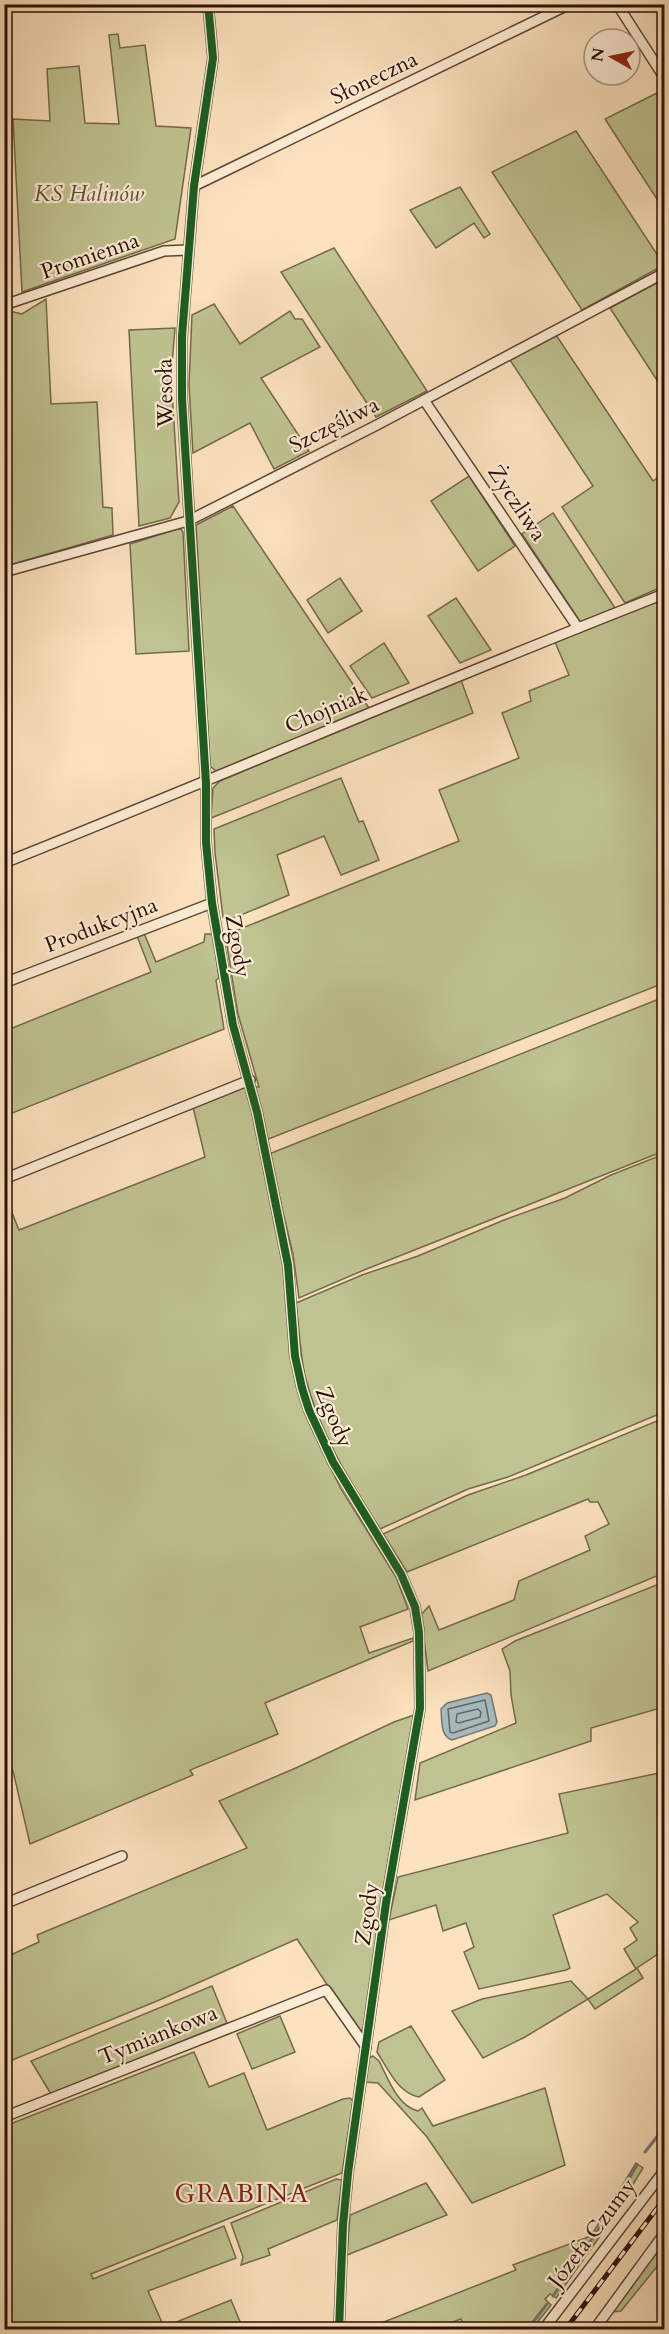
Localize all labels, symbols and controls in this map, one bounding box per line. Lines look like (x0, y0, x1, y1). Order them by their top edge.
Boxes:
north arrow (582, 27, 642, 87)
street label: Słoneczna (325, 44, 423, 112)
text: N (586, 46, 610, 63)
park label: KS Halinów (34, 179, 145, 209)
street label: Promienna (37, 225, 144, 287)
street label: Wesoła (149, 358, 181, 429)
street label: Szczęśliwa (284, 389, 384, 460)
street label: Życzliwa (480, 459, 554, 547)
street label: Chojniak (280, 679, 372, 741)
street label: Produkcyjna (40, 890, 162, 960)
street label: Zgody (218, 912, 258, 980)
street label: Zgody (308, 1382, 360, 1452)
street label: Zgody (348, 1880, 386, 1947)
street label: Tymiankowa (94, 1997, 222, 2072)
street label: Józefa Czumy (539, 2172, 643, 2296)
district label: GRABINA (175, 2176, 309, 2211)

